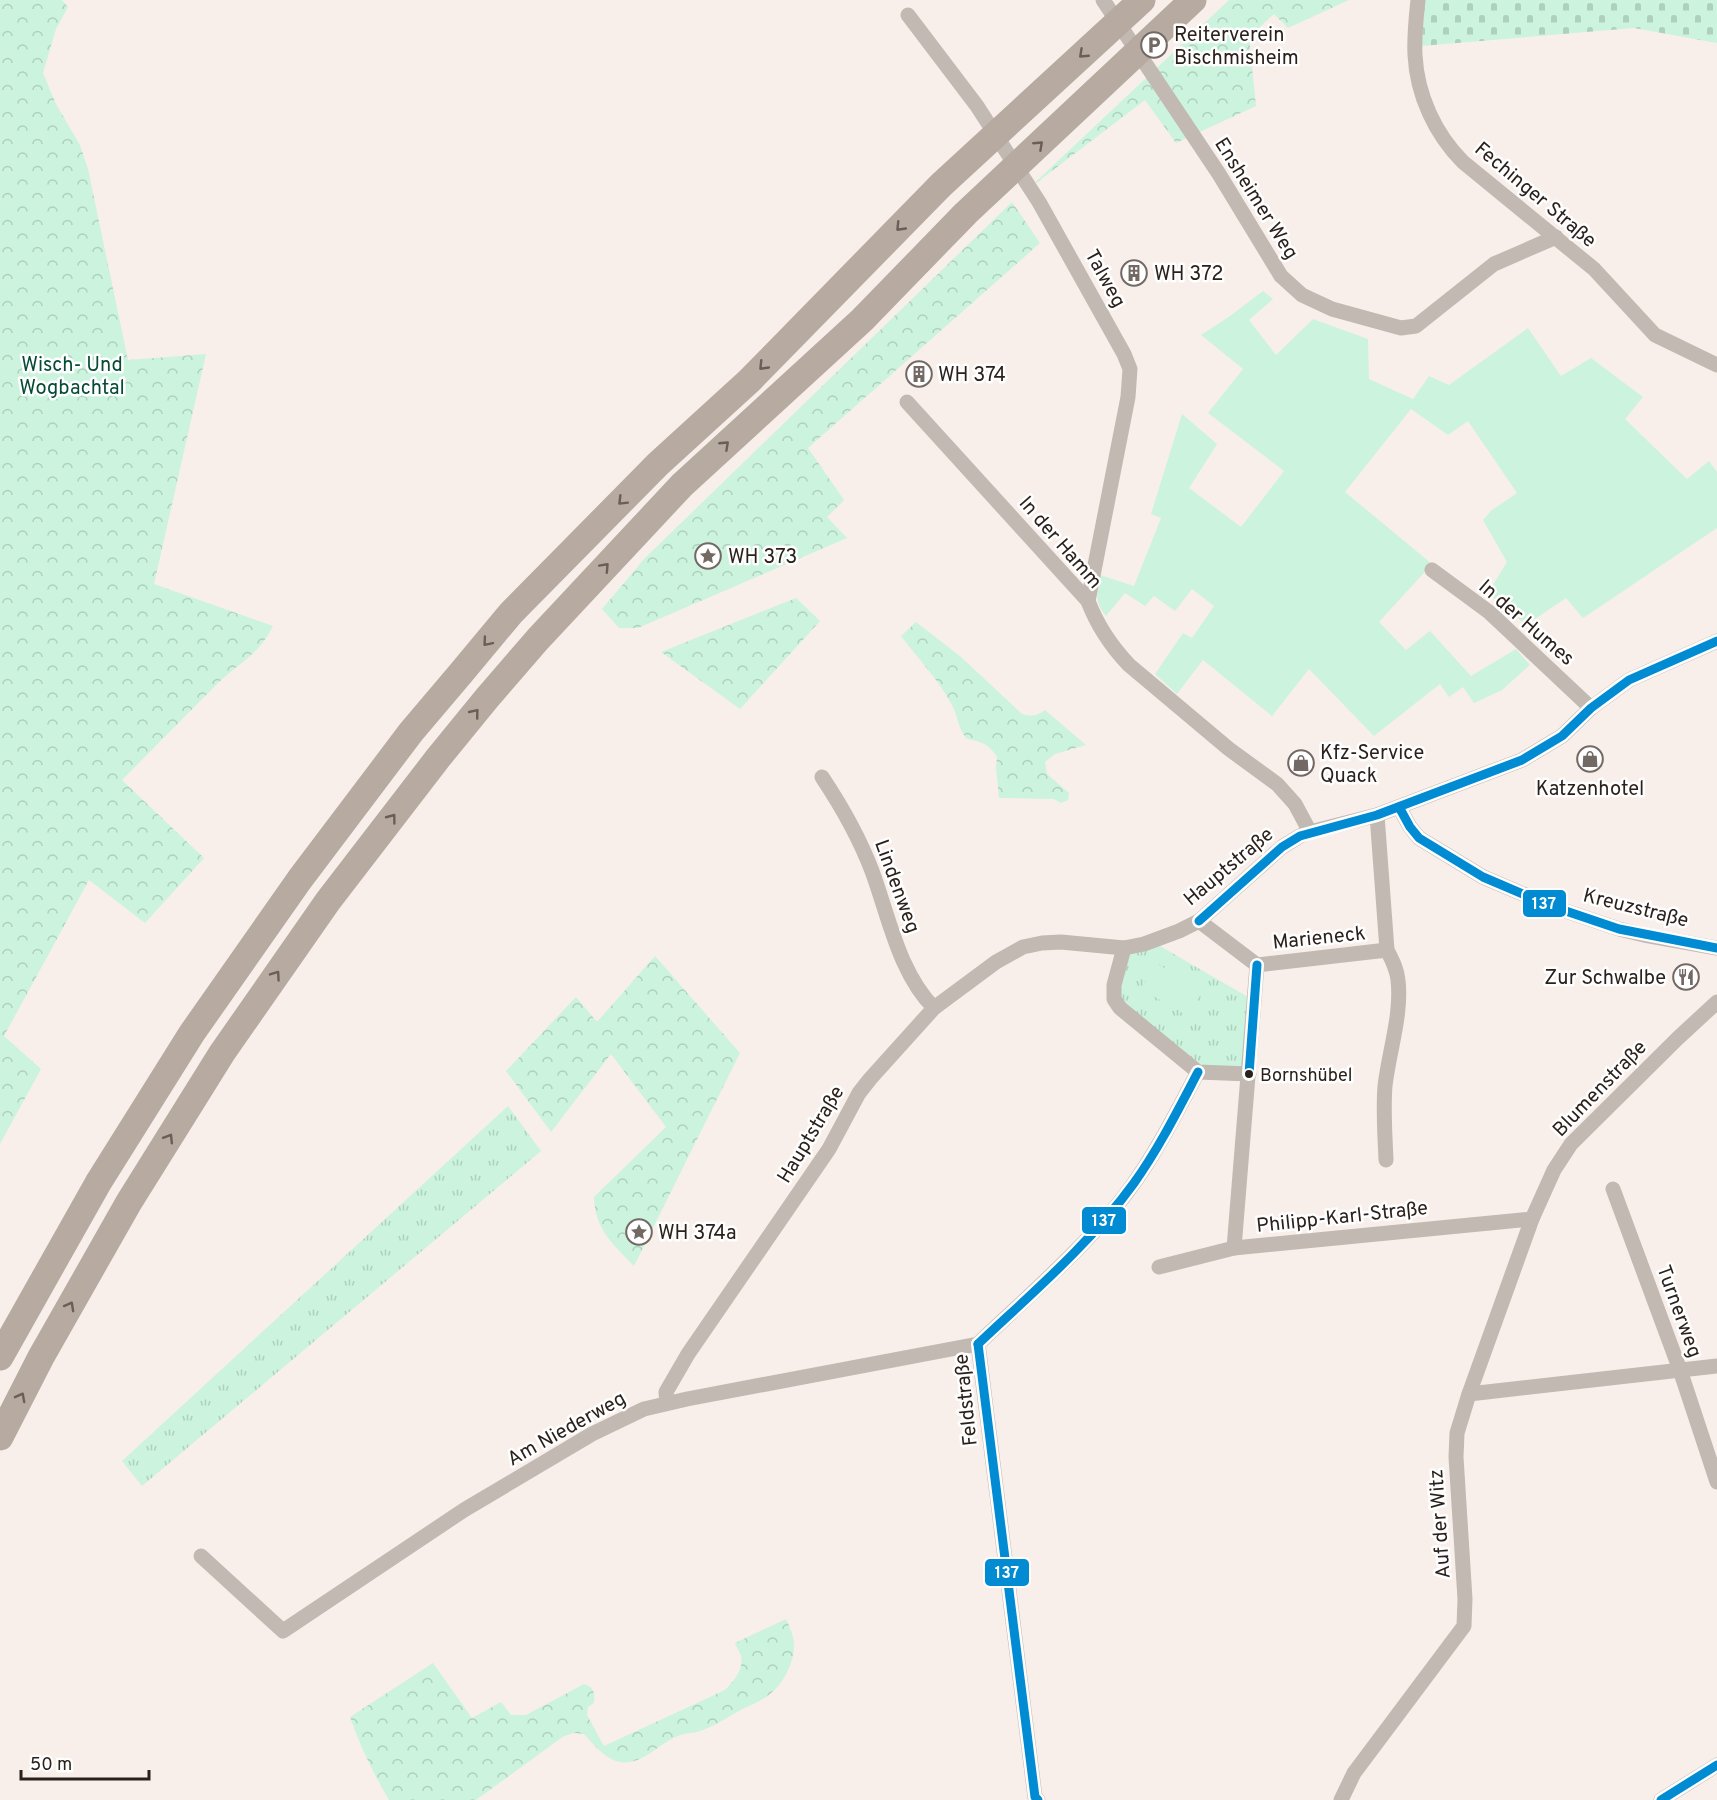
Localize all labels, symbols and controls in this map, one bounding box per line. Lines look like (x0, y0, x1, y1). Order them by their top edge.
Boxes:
place label: Reiterverein Bischmisheim (1174, 23, 1299, 72)
parking icon: Reiterverein Bischmisheim (1139, 30, 1169, 60)
one-way arrow (1080, 47, 1090, 58)
street label: Ensheimer Weg (1207, 133, 1303, 265)
street label: Fechinger Straße (1468, 137, 1601, 254)
one-way arrow (1032, 141, 1043, 152)
one-way arrow (896, 219, 907, 230)
street label: Talweg (1078, 245, 1131, 313)
building icon: WH 372 (1119, 258, 1149, 288)
place label: WH 372 (1154, 262, 1224, 288)
park label: Wisch- Und Wogbachtal (19, 353, 125, 402)
one-way arrow (759, 359, 770, 369)
building icon: WH 374 (904, 359, 934, 389)
place label: WH 374 (938, 363, 1006, 389)
one-way arrow (718, 441, 728, 452)
street label: In der Hamm (1012, 492, 1107, 595)
one-way arrow (619, 493, 630, 504)
place icon: WH 373 (693, 541, 723, 571)
place label: WH 373 (728, 545, 797, 571)
one-way arrow (597, 564, 608, 575)
street label: In der Humes (1472, 575, 1579, 672)
one-way arrow (484, 635, 495, 646)
one-way arrow (467, 709, 478, 720)
place label: Kfz-Service Quack (1320, 741, 1424, 790)
shop icon: Katzenhotel (1575, 744, 1605, 774)
shop icon: Kfz-Service Quack (1286, 748, 1316, 778)
place label: Katzenhotel (1536, 777, 1644, 803)
one-way arrow (384, 814, 395, 825)
street label: Hauptstraße (1179, 822, 1280, 913)
street label: Lindenweg (867, 836, 925, 937)
street label: Kreuzstraße (1580, 883, 1691, 935)
line badge: 137 (1522, 889, 1567, 918)
text: 137 (1532, 895, 1556, 915)
street label: Marieneck (1271, 921, 1367, 957)
restaurant icon: Zur Schwalbe (1671, 962, 1701, 992)
place label: Zur Schwalbe (1544, 966, 1666, 992)
one-way arrow (269, 971, 280, 982)
street label: Blumenstraße (1548, 1035, 1653, 1143)
place label: Bornshübel (1260, 1065, 1353, 1088)
marker: Bornshübel (1243, 1068, 1255, 1080)
street label: Hauptstraße (772, 1081, 851, 1189)
one-way arrow (161, 1134, 173, 1144)
street label: Philipp-Karl-Straße (1255, 1196, 1429, 1240)
line badge: 137 (1081, 1206, 1127, 1235)
text: 137 (1092, 1212, 1116, 1232)
place icon: WH 374a (624, 1217, 654, 1247)
place label: WH 374a (658, 1221, 737, 1247)
street label: Turnerweg (1649, 1262, 1707, 1362)
one-way arrow (63, 1302, 74, 1312)
street label: Feldstraße (949, 1352, 985, 1447)
street label: Am Niederweg (503, 1386, 631, 1473)
one-way arrow (14, 1393, 25, 1403)
street label: Auf der Witz (1424, 1468, 1458, 1580)
line badge: 137 (984, 1558, 1030, 1587)
text: 137 (995, 1564, 1019, 1584)
scale bar (21, 1743, 148, 1781)
text: 50 m (30, 1754, 72, 1777)

